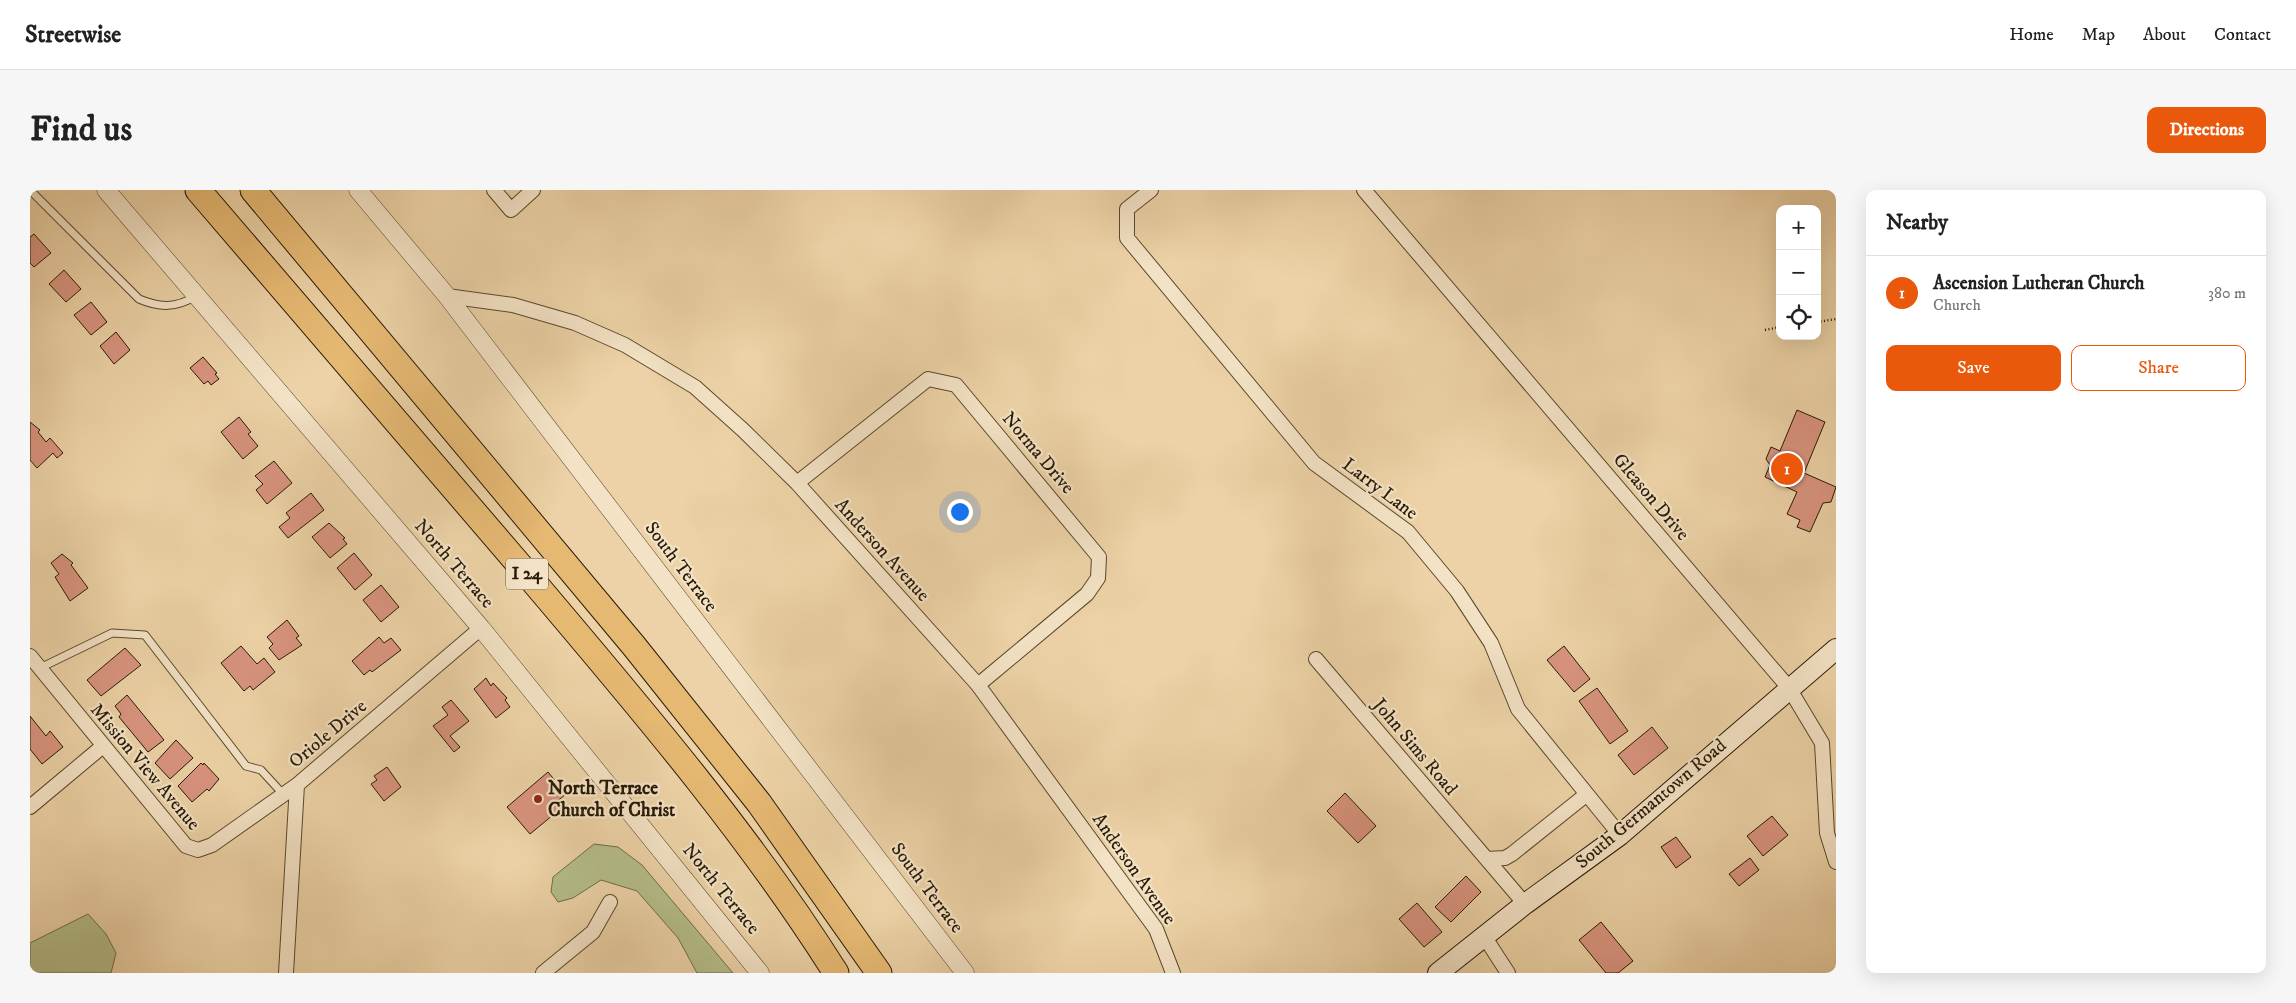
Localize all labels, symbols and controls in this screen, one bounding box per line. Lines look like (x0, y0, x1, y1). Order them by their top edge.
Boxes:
text: Streetwise (25, 20, 121, 50)
text: Home (2009, 24, 2054, 46)
text: Map (2082, 24, 2115, 46)
text: About (2143, 24, 2186, 46)
text: Contact (2214, 24, 2271, 46)
button: Directions (2147, 107, 2266, 153)
text: Find us (30, 108, 132, 152)
map controls (1776, 205, 1821, 340)
button: + (1776, 205, 1821, 250)
text: Nearby (1886, 210, 1948, 236)
button: − (1776, 250, 1821, 295)
text: Ascension Lutheran Church (1933, 272, 2145, 295)
text: 1 (1899, 283, 1905, 303)
text: 380 m (2208, 283, 2246, 303)
button: locate (1776, 295, 1821, 340)
text: Church (1933, 295, 1981, 315)
button: Save (1886, 345, 2061, 391)
button: Share (2071, 345, 2246, 391)
street label: Norma Drive (997, 407, 1079, 499)
street label: Gleason Drive (1608, 449, 1694, 545)
pin: 1 (1771, 450, 1803, 488)
street label: Larry Lane (1338, 453, 1422, 525)
street label: Anderson Avenue (830, 494, 934, 606)
your location (947, 499, 973, 525)
street label: North Terrace (409, 515, 499, 613)
street label: South Terrace (640, 517, 722, 617)
road number: I 24 (506, 558, 548, 589)
street label: John Sims Road (1367, 692, 1462, 800)
street label: Oriole Drive (284, 695, 372, 773)
street label: Mission View Avenue (85, 699, 205, 835)
street label: South Germantown Road (1571, 734, 1731, 874)
place label: North Terrace Church of Christ (548, 777, 676, 822)
marker: North Terrace Church of Christ (532, 793, 544, 805)
street label: Anderson Avenue (1087, 809, 1181, 929)
street label: South Terrace (886, 838, 968, 938)
street label: North Terrace (677, 839, 765, 939)

